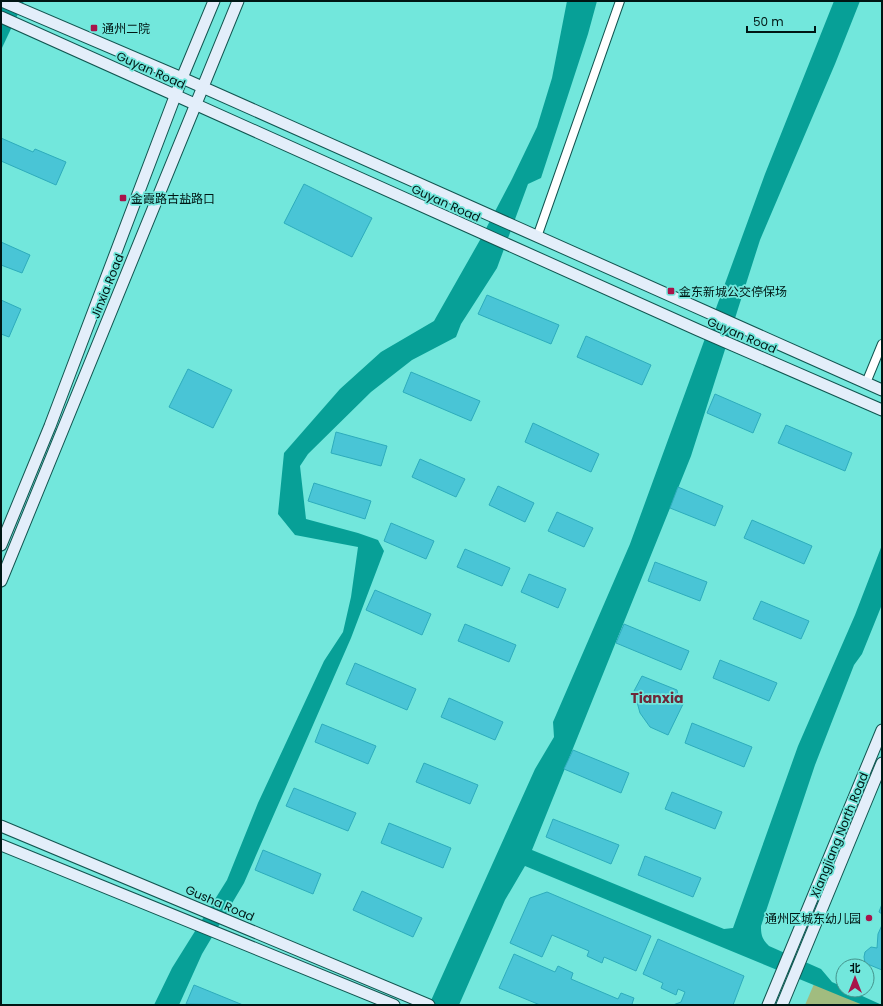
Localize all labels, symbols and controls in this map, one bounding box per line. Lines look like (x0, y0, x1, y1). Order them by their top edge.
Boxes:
scale bar (747, 8, 815, 34)
text: 50 m (753, 13, 784, 30)
place label: 通州二院 (102, 20, 150, 37)
marker: 通州二院 (89, 23, 99, 33)
street label: Guyan Road (114, 47, 188, 93)
street label: Guyan Road (409, 180, 483, 226)
place label: 金霞路古盐路口 (131, 190, 215, 207)
marker: 金霞路古盐路口 (118, 193, 128, 203)
street label: Jinxia Road (86, 251, 128, 321)
place label: 金东新城公交停保场 (679, 283, 787, 300)
marker: 金东新城公交停保场 (666, 286, 676, 296)
street label: Guyan Road (705, 313, 779, 357)
district label: Tianxia (630, 688, 684, 708)
street label: Xiangjiang North Road (806, 770, 872, 900)
street label: Gusha Road (183, 881, 257, 925)
place label: 通州区城东幼儿园 (765, 910, 861, 927)
marker: 通州区城东幼儿园 (864, 913, 874, 923)
north arrow (835, 958, 875, 998)
text: 北 (850, 960, 861, 976)

